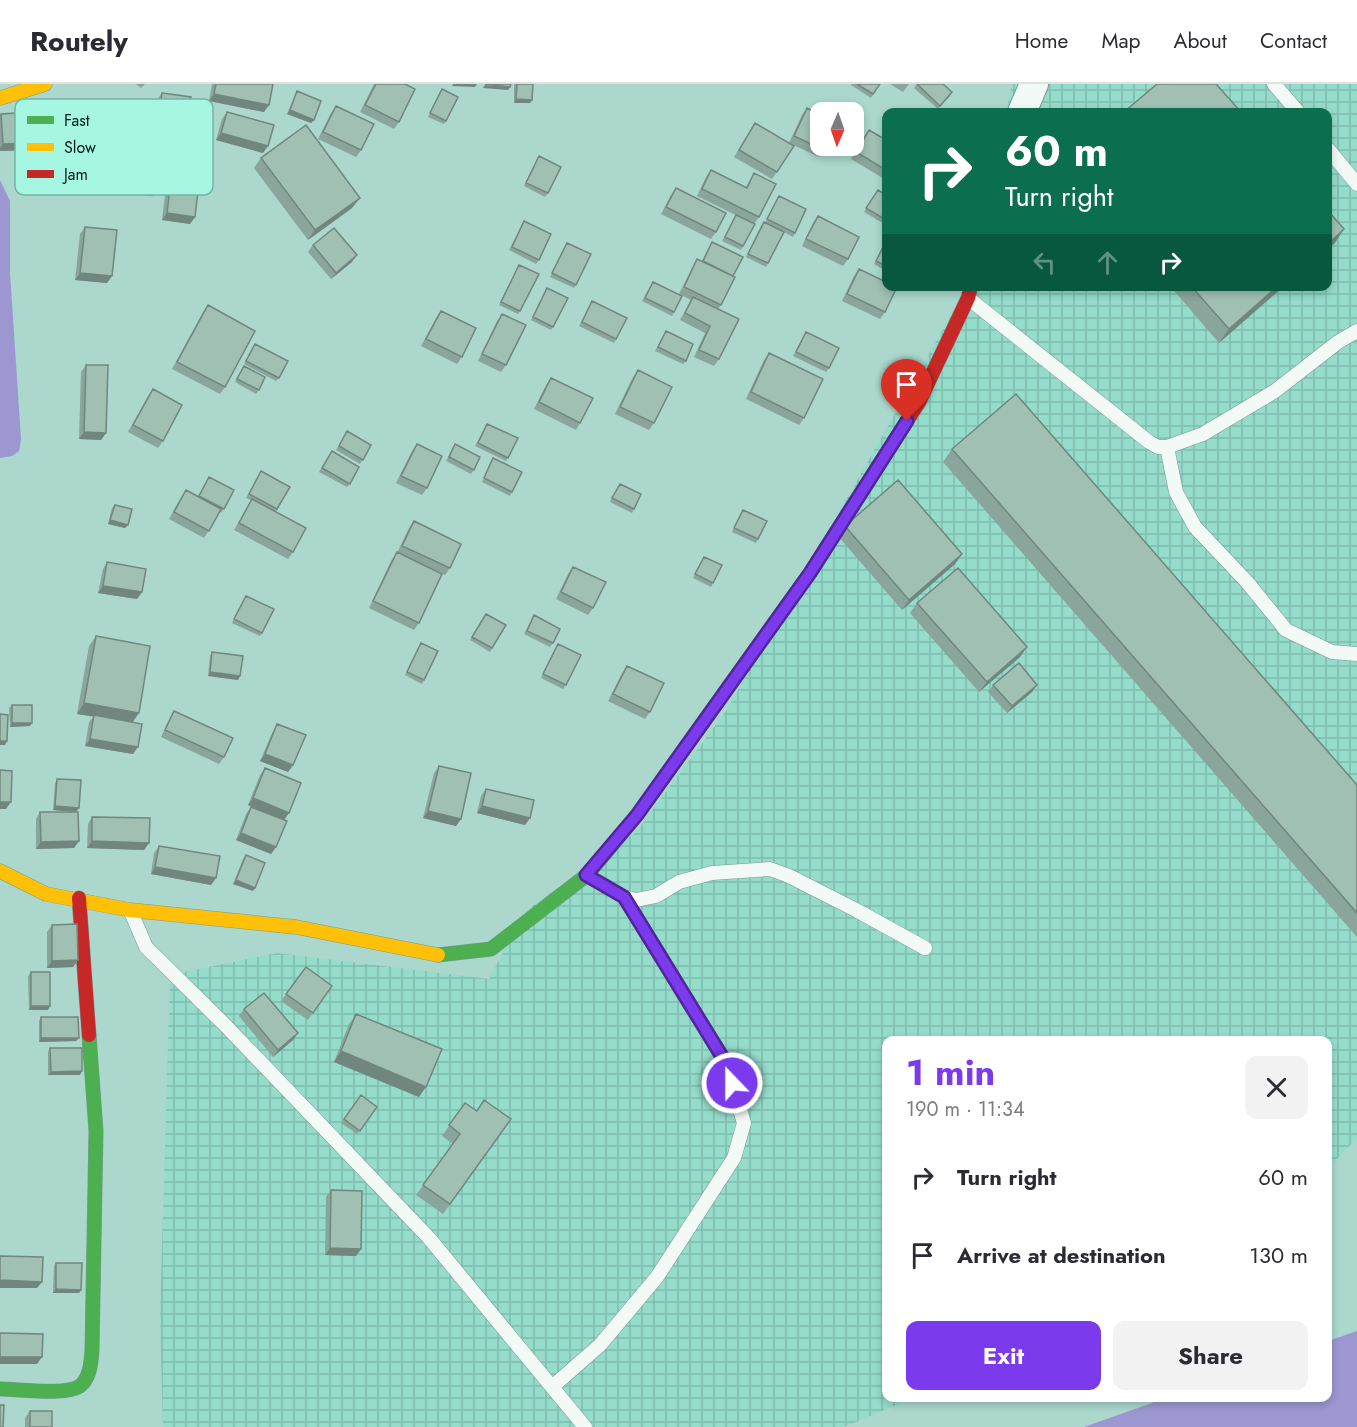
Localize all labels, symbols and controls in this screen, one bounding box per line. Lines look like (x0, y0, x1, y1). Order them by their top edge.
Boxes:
text: Routely (30, 21, 128, 62)
text: Home (1015, 26, 1068, 56)
text: Map (1101, 26, 1141, 56)
text: About (1174, 26, 1227, 56)
text: Contact (1260, 26, 1327, 56)
legend (15, 99, 213, 195)
north arrow (810, 102, 864, 156)
map controls (810, 102, 864, 156)
text: Fast (64, 109, 90, 132)
text: 60 m (1005, 121, 1108, 182)
icon: right (906, 132, 984, 210)
text: Slow (64, 136, 96, 159)
text: Jam (62, 163, 88, 186)
text: Turn right (1005, 177, 1113, 216)
icon: left (1028, 246, 1061, 279)
icon: ahead (1091, 246, 1124, 279)
icon: right (1154, 246, 1187, 279)
pin (881, 359, 932, 421)
icon: arrive (890, 368, 923, 401)
text: 1 min (906, 1046, 995, 1098)
position arrow (700, 1051, 764, 1115)
button: close (1245, 1056, 1308, 1119)
text: 190 m · 11:34 (906, 1095, 1025, 1124)
icon: right (906, 1161, 939, 1194)
text: Turn right (957, 1161, 1057, 1193)
text: 60 m (1258, 1161, 1308, 1193)
icon: arrive (906, 1239, 939, 1272)
text: Arrive at destination (957, 1239, 1166, 1271)
text: 130 m (1249, 1239, 1308, 1271)
button: Exit (906, 1321, 1101, 1390)
button: Share (1113, 1321, 1308, 1390)

